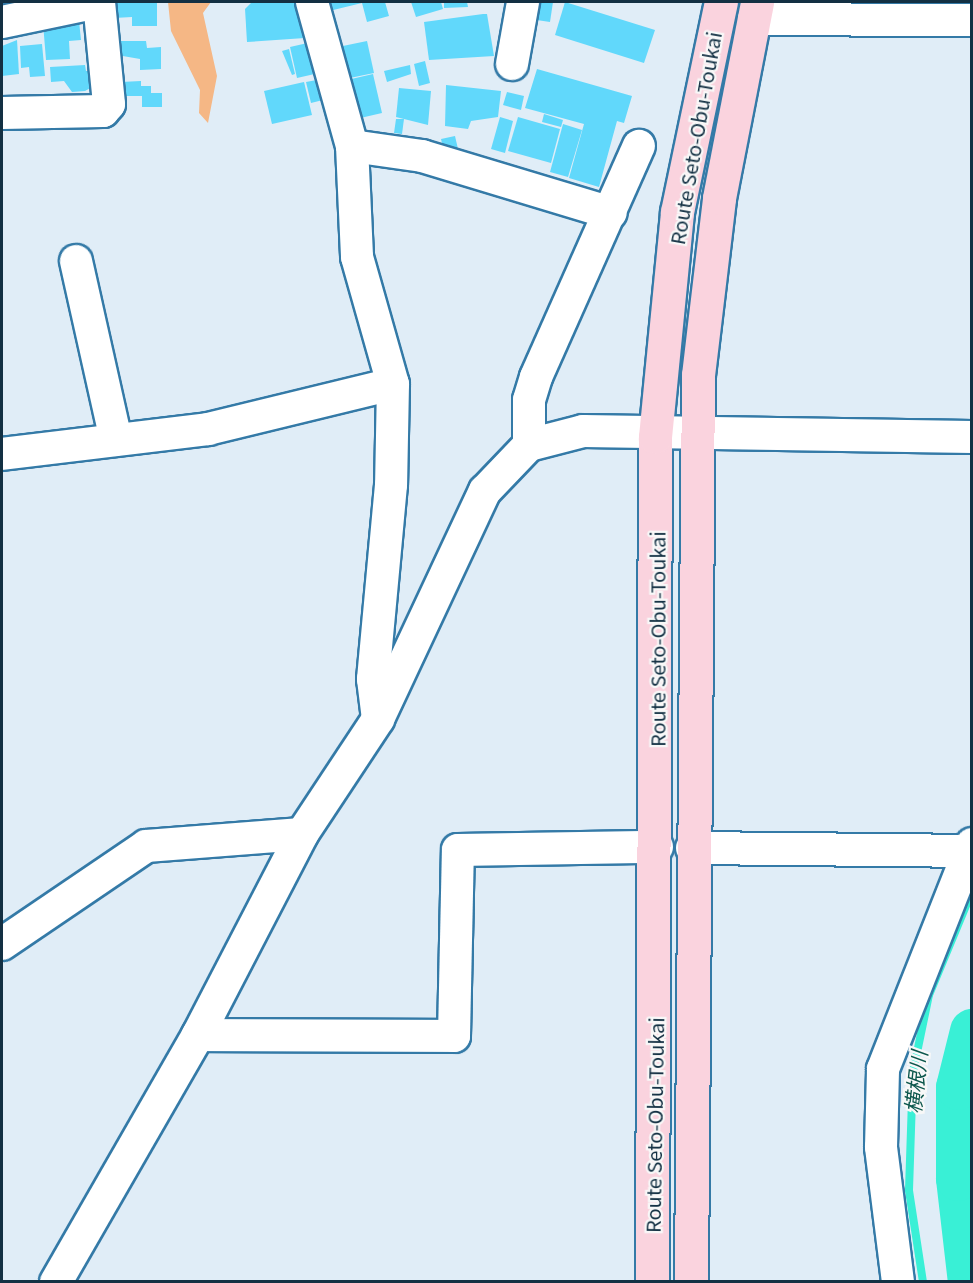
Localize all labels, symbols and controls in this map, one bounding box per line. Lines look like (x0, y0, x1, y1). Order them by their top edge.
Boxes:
street label: Route Seto-Obu-Toukai (664, 30, 726, 246)
street label: Route Seto-Obu-Toukai (645, 531, 669, 747)
street label: Route Seto-Obu-Toukai (640, 1017, 668, 1233)
water label: 横根川 (899, 1049, 931, 1115)

